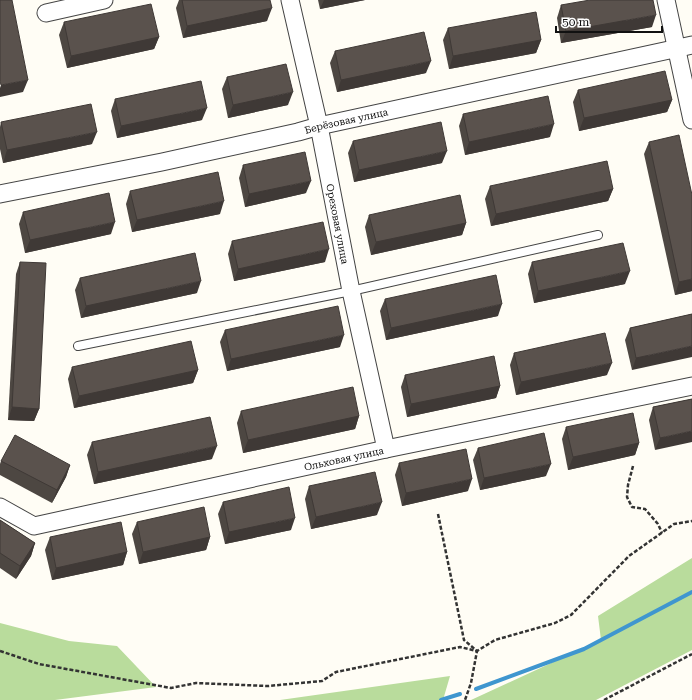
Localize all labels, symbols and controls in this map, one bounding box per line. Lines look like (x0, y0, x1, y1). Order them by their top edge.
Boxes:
scale bar (556, 8, 662, 34)
text: 50 m (562, 15, 589, 29)
street label: Берёзовая улица (303, 106, 390, 136)
street label: Ореховая улица (324, 183, 351, 266)
street label: Ольховая улица (303, 445, 385, 473)

